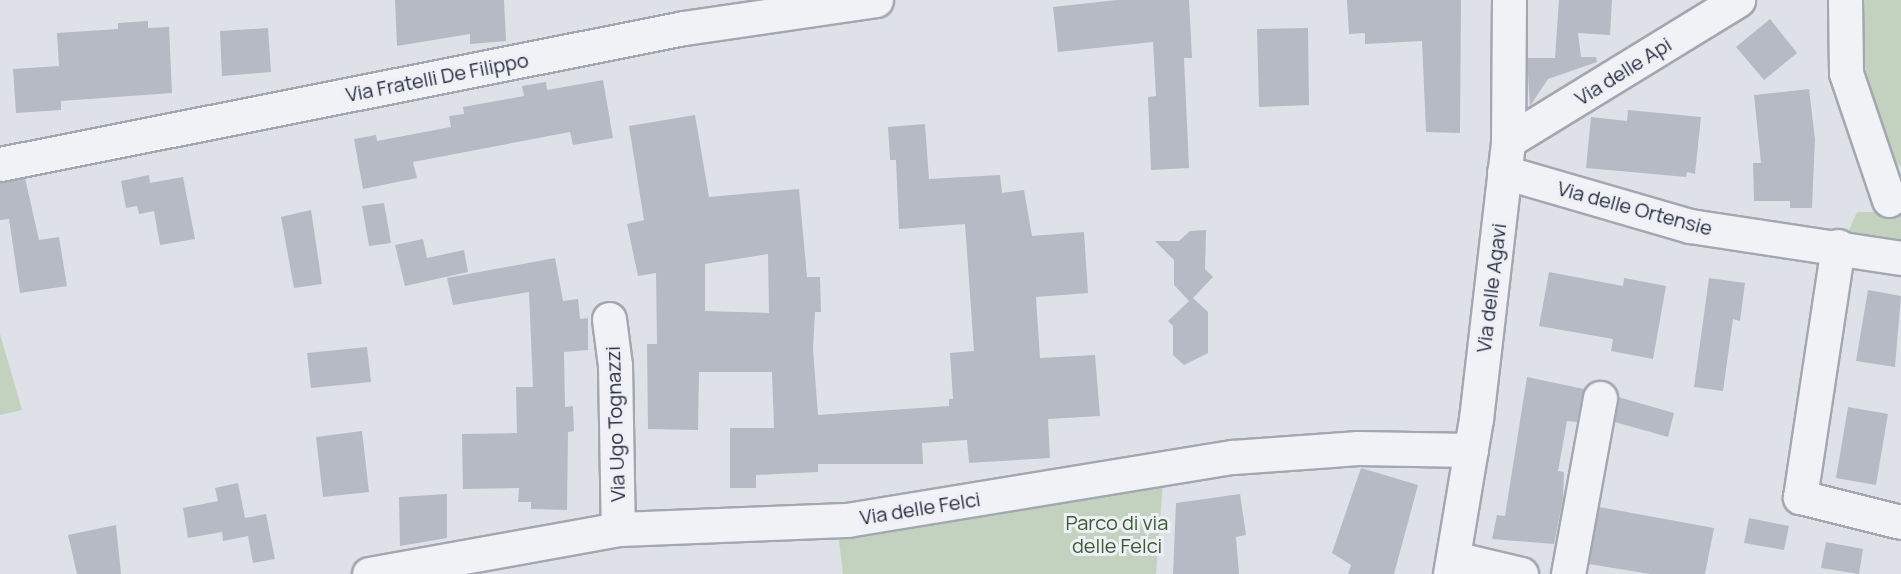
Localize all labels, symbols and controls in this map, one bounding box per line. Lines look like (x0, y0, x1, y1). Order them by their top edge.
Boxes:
street label: Via delle Api (1570, 32, 1676, 110)
street label: Via Fratelli De Filippo (344, 48, 530, 106)
street label: Via delle Ortensie (1555, 176, 1715, 240)
street label: Via delle Agavi (1471, 222, 1511, 354)
street label: Via Ugo Tognazzi (600, 346, 630, 502)
street label: Via delle Felci (858, 487, 982, 529)
park label: Parco di via delle Felci (1066, 510, 1168, 557)

